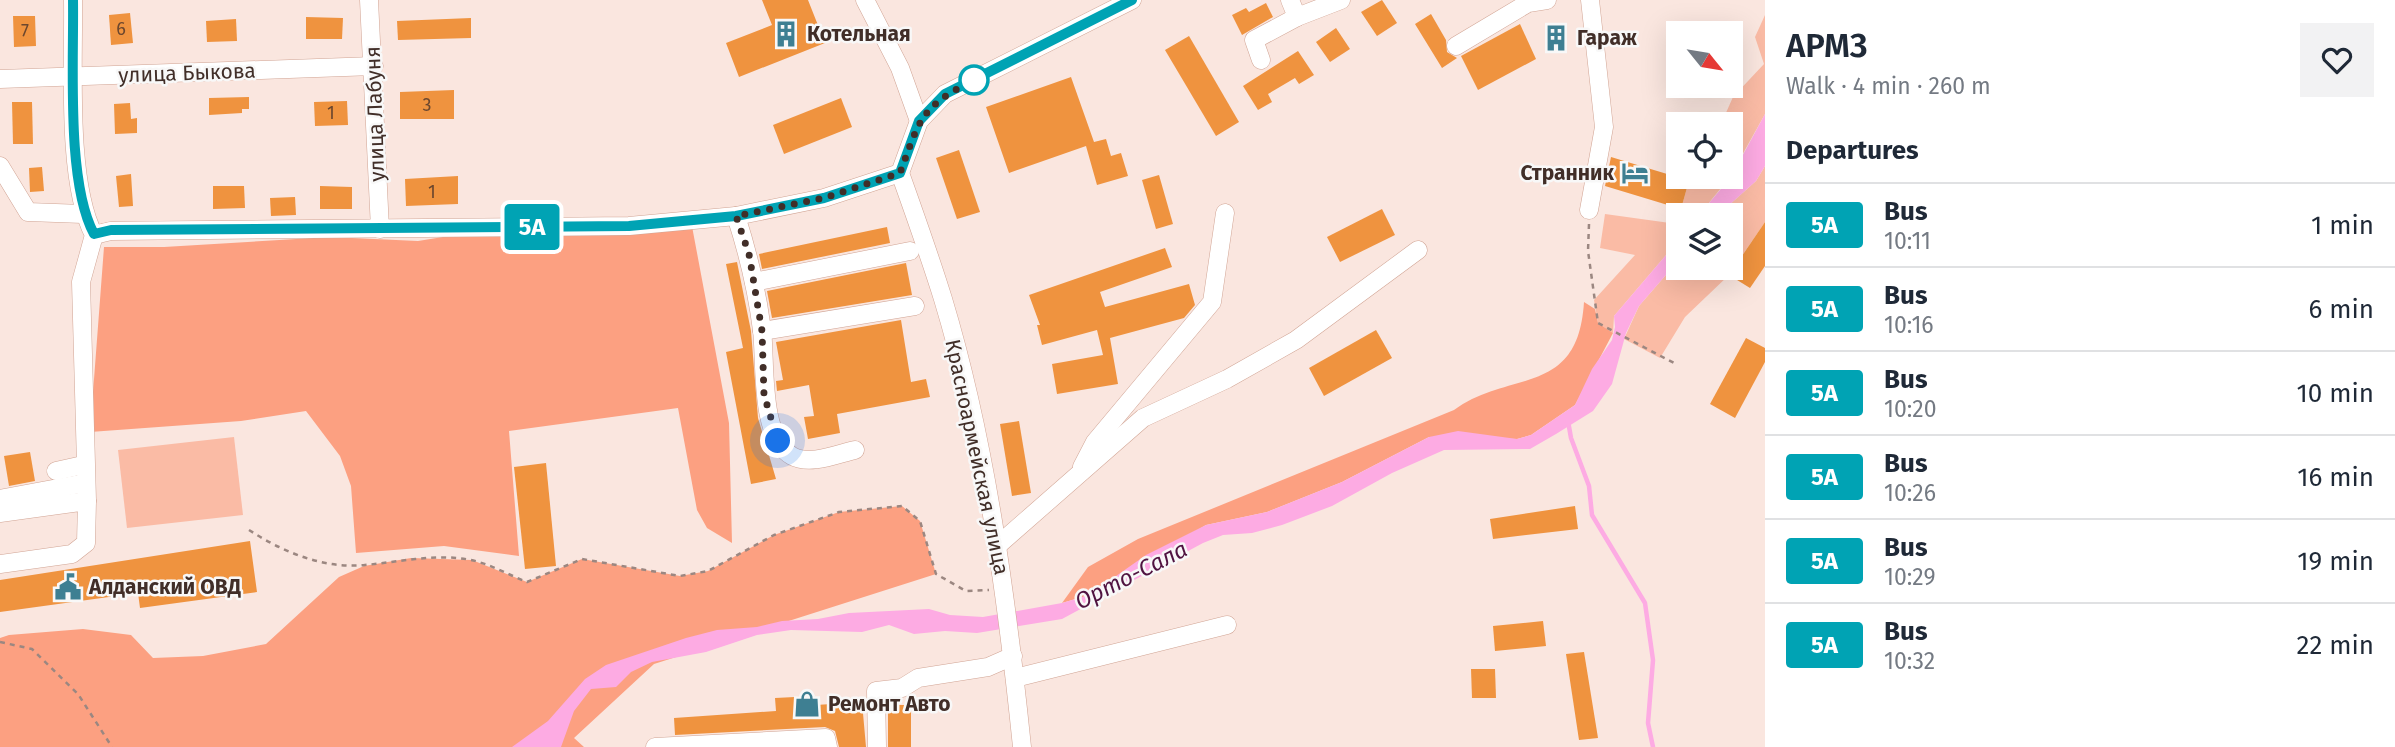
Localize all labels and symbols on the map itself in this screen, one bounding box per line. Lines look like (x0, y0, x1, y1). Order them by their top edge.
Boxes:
house number: 6 (116, 18, 126, 40)
building icon: Котельная (771, 19, 801, 49)
house number: 7 (21, 20, 29, 42)
place label: Котельная (807, 21, 911, 47)
north arrow (1666, 21, 1743, 98)
building icon: Гараж (1541, 23, 1571, 53)
place label: Гараж (1577, 25, 1637, 51)
street label: улица Лабуня (360, 46, 390, 182)
street label: улица Быкова (118, 58, 256, 88)
unlabelled marker (959, 65, 989, 95)
house number: 3 (423, 94, 431, 116)
house number: 1 (327, 102, 335, 124)
hotel icon: Странник (1620, 158, 1650, 188)
place label: Странник (1521, 160, 1614, 186)
house number: 1 (428, 181, 436, 203)
line badge: 5А (500, 204, 564, 250)
street label: Красноармейская улица (939, 337, 1015, 577)
your location (760, 423, 795, 458)
water label: Орто-Сала (1070, 535, 1192, 615)
public building icon: Алданский ОВД (53, 572, 83, 602)
place label: Алданский ОВД (88, 574, 241, 600)
shop icon: Ремонт Авто (792, 689, 822, 719)
place label: Ремонт Авто (828, 691, 950, 717)

